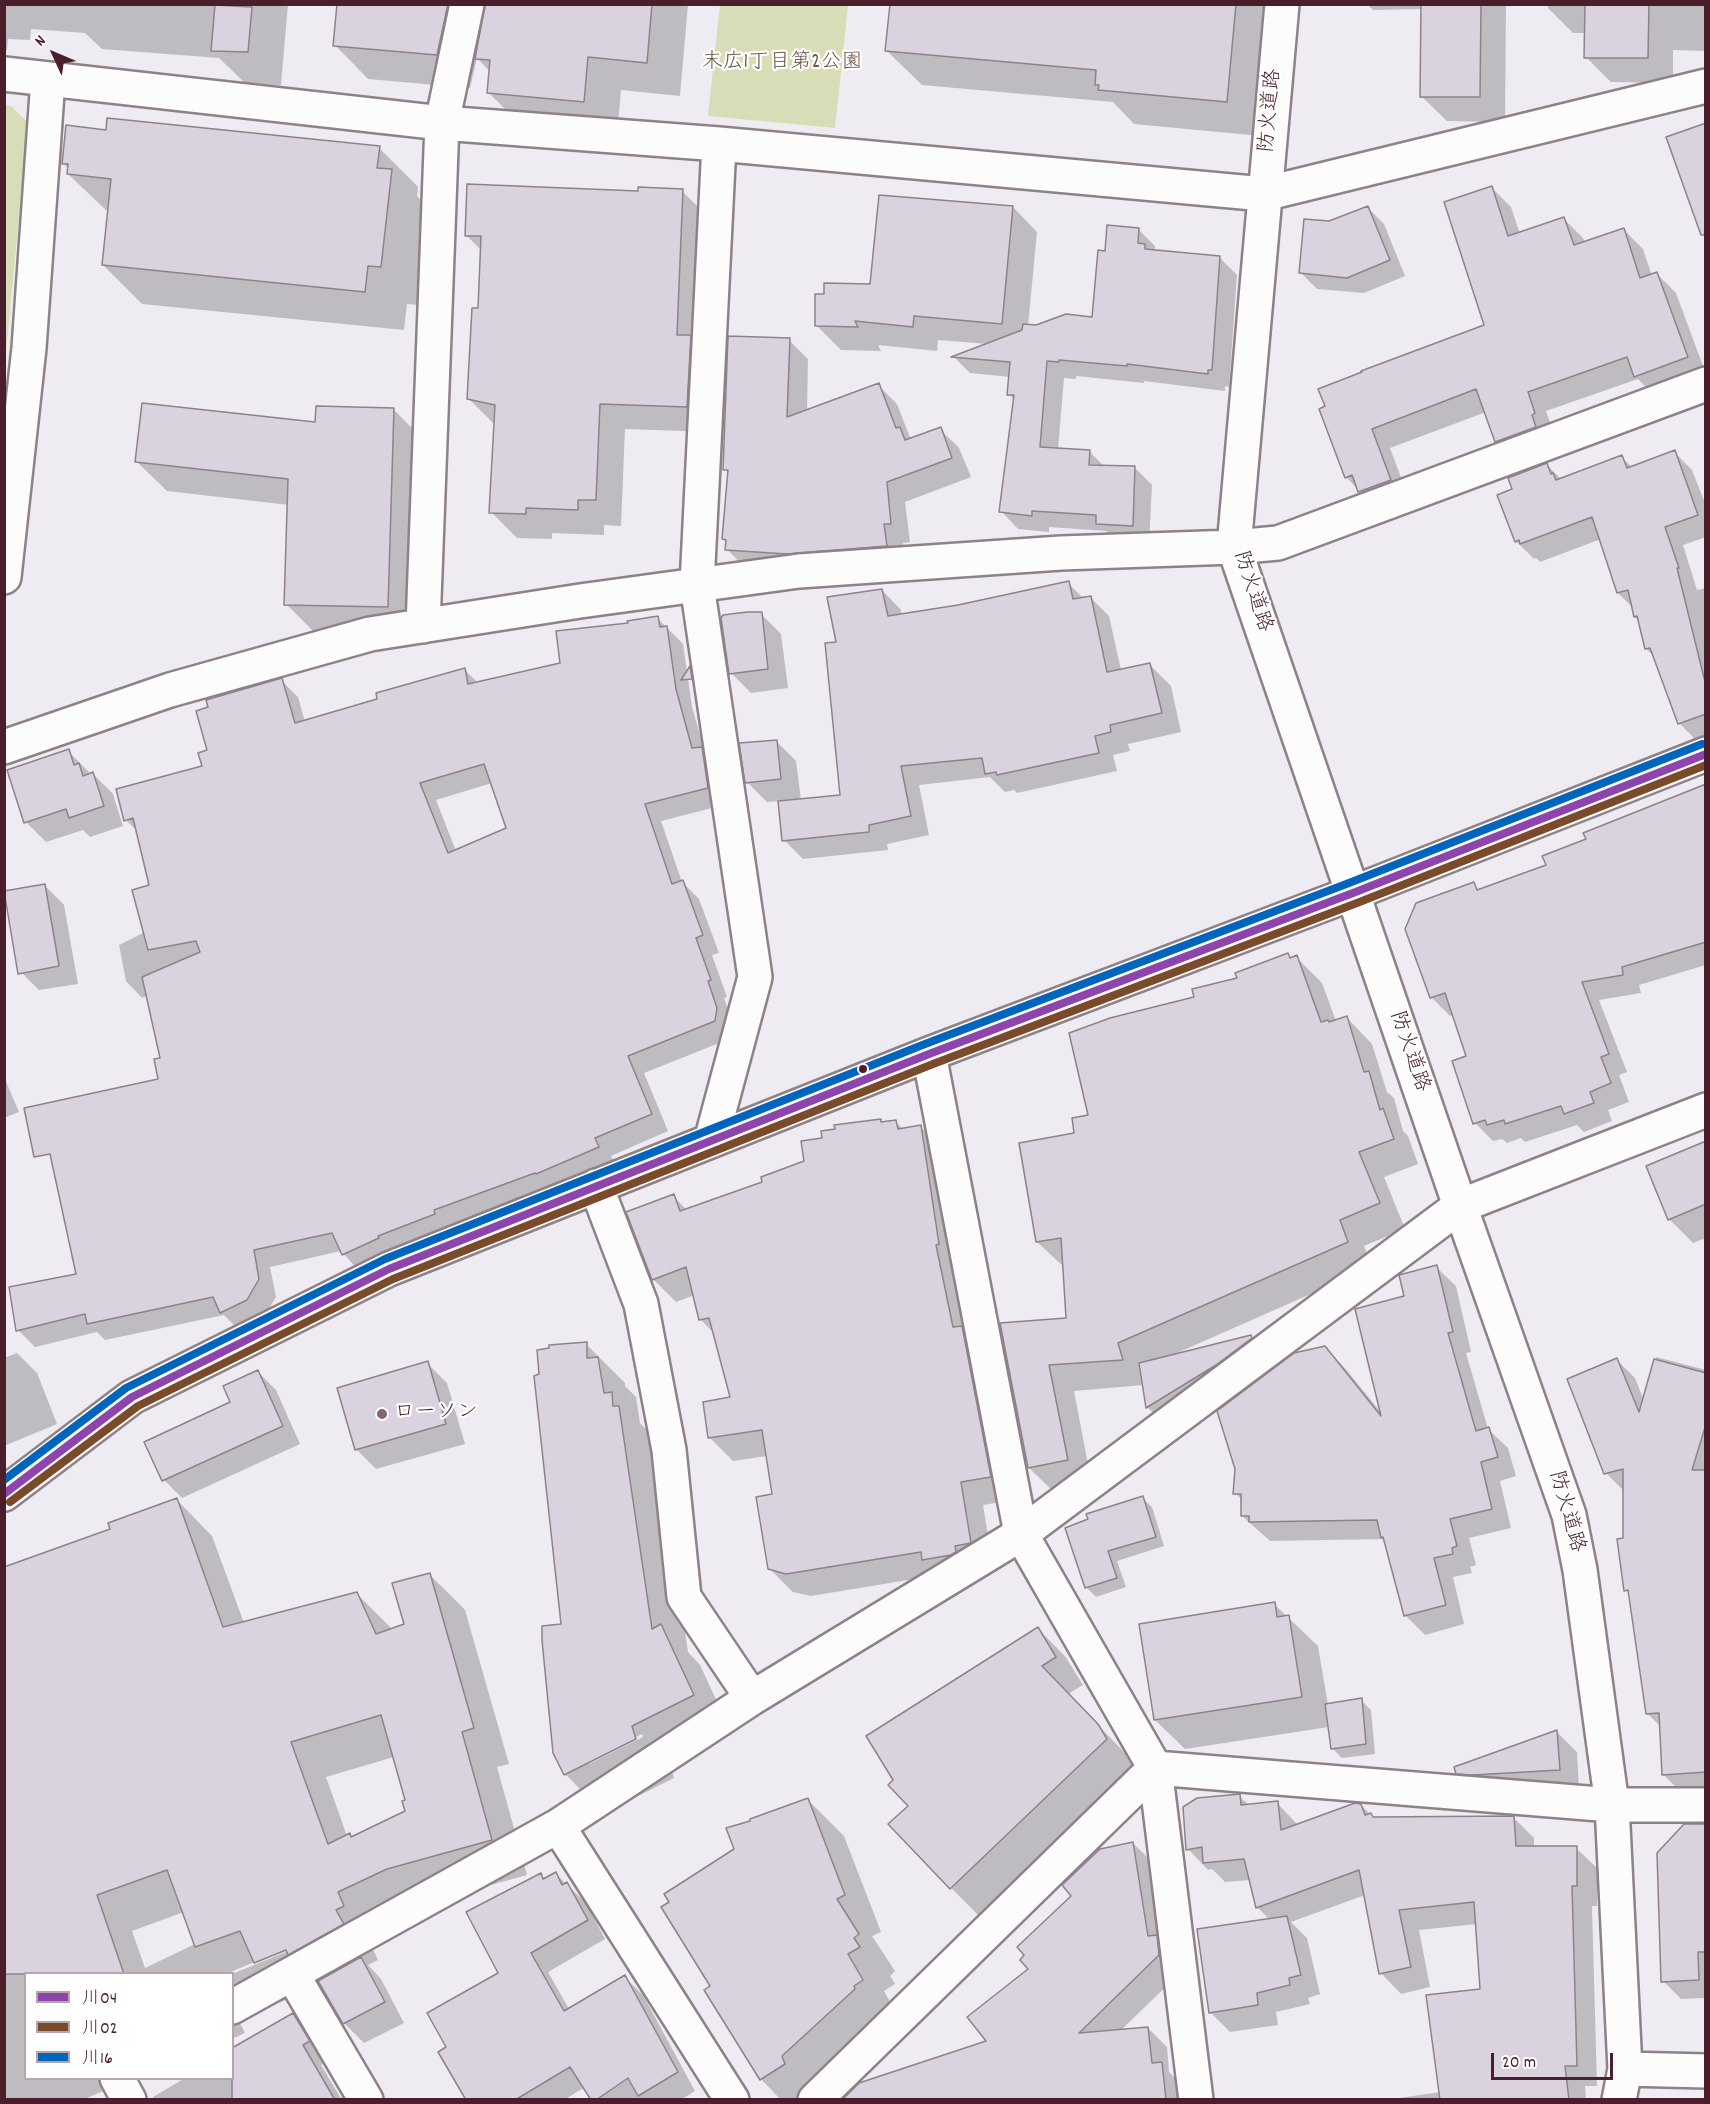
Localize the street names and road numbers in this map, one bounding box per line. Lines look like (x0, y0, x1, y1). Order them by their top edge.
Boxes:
street label: 防火道路 (1256, 68, 1288, 154)
street label: 防火道路 (1226, 548, 1276, 636)
street label: 防火道路 (1382, 1008, 1434, 1096)
street label: 防火道路 (1541, 1468, 1589, 1556)

